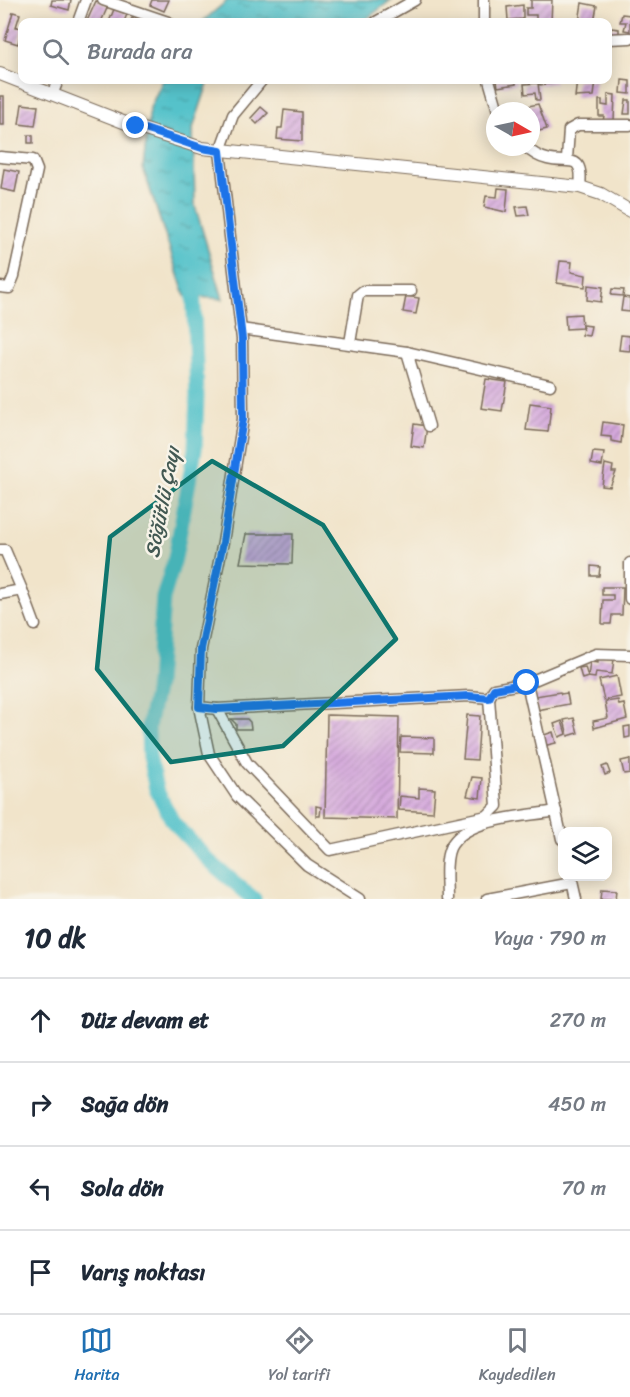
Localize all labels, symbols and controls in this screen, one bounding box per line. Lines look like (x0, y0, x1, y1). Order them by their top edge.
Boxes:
search box (18, 18, 612, 84)
text: Burada ara (87, 32, 192, 71)
icon: search (39, 35, 72, 68)
north arrow (486, 102, 540, 156)
route end (122, 112, 148, 138)
water label: Söğütlü Çayı (135, 442, 191, 560)
route start (513, 669, 539, 695)
map controls (558, 827, 612, 881)
button: layers (558, 827, 612, 881)
text: 10 dk (24, 915, 86, 961)
text: Yaya · 790 m (494, 921, 606, 956)
text: Düz devam et (81, 1001, 209, 1040)
text: 270 m (550, 1003, 606, 1038)
icon: ahead (24, 1004, 57, 1037)
text: Sağa dön (81, 1085, 168, 1124)
text: 450 m (548, 1087, 606, 1122)
icon: right (24, 1088, 57, 1121)
text: Sola dön (81, 1169, 164, 1208)
text: 70 m (561, 1171, 606, 1206)
icon: left (24, 1172, 57, 1205)
text: Varış noktası (81, 1253, 205, 1292)
icon: arrive (24, 1256, 57, 1289)
tab: Harita (74, 1324, 120, 1389)
tab: Yol tarifi (268, 1324, 330, 1389)
tab: Kaydedilen (479, 1324, 556, 1389)

